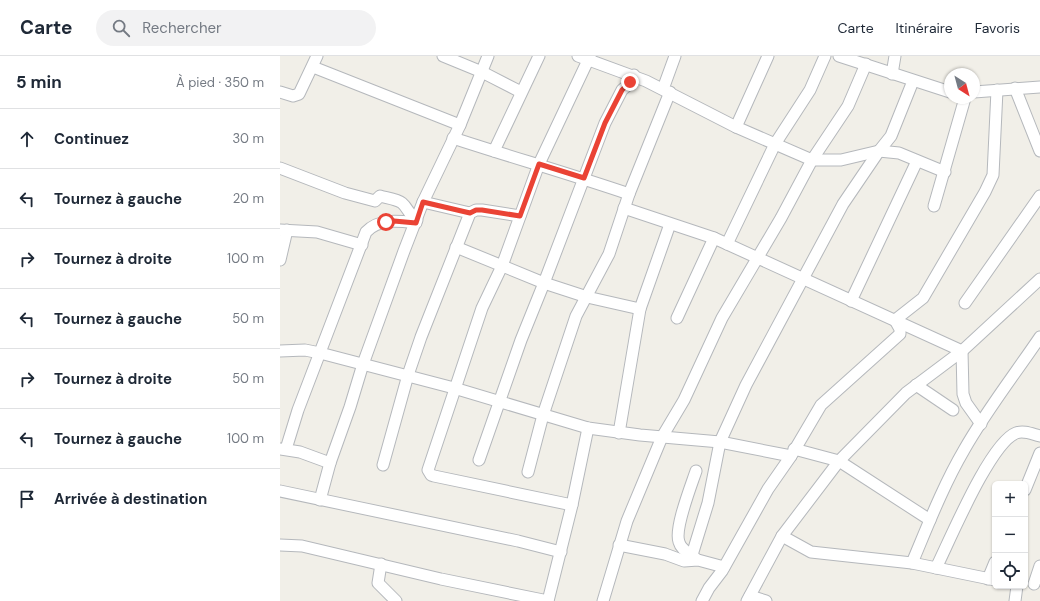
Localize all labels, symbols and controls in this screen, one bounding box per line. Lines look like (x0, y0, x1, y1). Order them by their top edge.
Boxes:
search box (96, 10, 376, 46)
text: Carte (20, 15, 72, 40)
icon: search (110, 17, 132, 39)
text: Rechercher (142, 18, 222, 38)
text: Carte (838, 19, 874, 37)
text: Itinéraire (896, 19, 953, 37)
text: Favoris (975, 19, 1020, 37)
north arrow (944, 68, 980, 104)
text: 5 min (16, 71, 62, 93)
route end (621, 73, 639, 91)
text: À pied · 350 m (176, 74, 264, 91)
icon: ahead (16, 128, 38, 150)
text: Continuez (54, 129, 129, 149)
text: 30 m (232, 130, 264, 147)
icon: left (16, 188, 38, 210)
text: Tournez à gauche (54, 189, 182, 209)
text: 20 m (233, 190, 264, 207)
route start (377, 213, 395, 231)
icon: right (16, 248, 38, 270)
text: Tournez à droite (54, 249, 172, 269)
text: 100 m (227, 250, 264, 267)
icon: left (16, 308, 38, 330)
text: Tournez à gauche (54, 309, 182, 329)
text: 50 m (232, 310, 264, 327)
icon: right (16, 368, 38, 390)
text: Tournez à droite (54, 369, 172, 389)
text: 50 m (232, 370, 264, 387)
icon: left (16, 428, 38, 450)
text: Tournez à gauche (54, 429, 182, 449)
text: 100 m (227, 430, 264, 447)
map controls (992, 481, 1028, 589)
button: + (992, 481, 1028, 517)
icon: arrive (16, 488, 38, 510)
text: Arrivée à destination (54, 489, 207, 509)
button: − (992, 517, 1028, 553)
button: locate (992, 553, 1028, 589)

